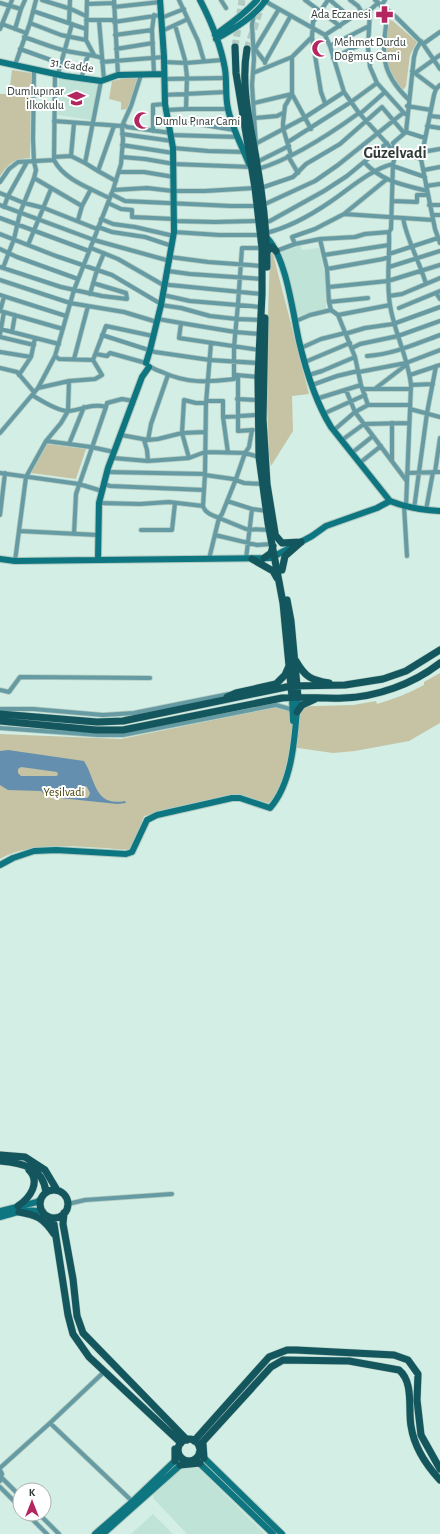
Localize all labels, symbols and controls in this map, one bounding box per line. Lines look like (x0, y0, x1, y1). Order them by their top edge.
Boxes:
pharmacy icon: Ada Eczanesi (374, 4, 394, 24)
place label: Ada Eczanesi (311, 8, 371, 20)
place label: Mehmet Durdu Doğmuş Cami (334, 36, 406, 62)
mosque icon: Mehmet Durdu Doğmuş Cami (311, 39, 331, 59)
street label: 31. Cadde (50, 56, 94, 74)
place label: Dumlupınar İlkokulu (7, 85, 64, 111)
school or university icon: Dumlupınar İlkokulu (67, 88, 87, 108)
mosque icon: Dumlu Pınar Cami (132, 111, 152, 131)
place label: Dumlu Pınar Cami (155, 115, 240, 127)
district label: Güzelvadi (363, 145, 427, 161)
park label: Yeşilvadi (44, 786, 84, 798)
north arrow (12, 1482, 52, 1522)
text: K (29, 1487, 36, 1498)

